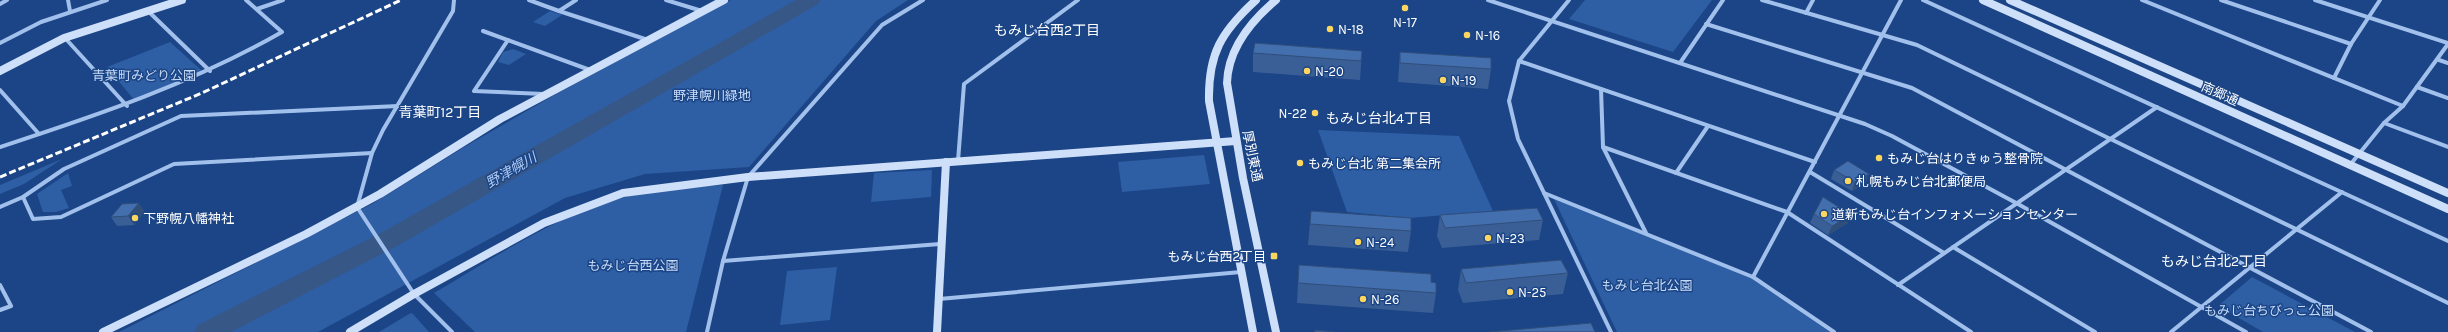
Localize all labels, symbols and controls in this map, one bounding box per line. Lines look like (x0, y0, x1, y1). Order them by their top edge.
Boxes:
marker: N-17 (1400, 3, 1410, 13)
place label: N-17 (1393, 15, 1417, 30)
district label: もみじ台西2丁目 (994, 22, 1100, 39)
place label: N-18 (1338, 22, 1364, 37)
marker: N-18 (1325, 24, 1335, 34)
place label: N-16 (1475, 28, 1500, 43)
marker: N-16 (1462, 30, 1472, 40)
place label: N-20 (1315, 64, 1344, 79)
marker: N-20 (1302, 66, 1312, 76)
park label: 青葉町みどり公園 (92, 68, 196, 83)
place label: N-19 (1451, 73, 1476, 88)
marker: N-19 (1438, 75, 1448, 85)
street label: 南郷通 (2199, 79, 2241, 108)
park label: 野津幌川緑地 (673, 88, 751, 103)
district label: 青葉町12丁目 (399, 104, 481, 121)
place label: N-22 (1279, 106, 1307, 121)
marker: N-22 (1310, 108, 1320, 118)
district label: もみじ台北4丁目 (1326, 110, 1432, 127)
street label: 厚別東通 (1240, 129, 1265, 183)
water label: 野津幌川 (483, 148, 541, 192)
place label: もみじ台はりきゅう整骨院 (1887, 151, 2043, 166)
marker: もみじ台はりきゅう整骨院 (1874, 153, 1884, 163)
place label: もみじ台北 第二集会所 (1308, 156, 1441, 171)
marker: もみじ台北 第二集会所 (1295, 158, 1305, 168)
place label: 札幌もみじ台北郵便局 (1856, 174, 1986, 189)
marker: 札幌もみじ台北郵便局 (1843, 176, 1853, 186)
place label: 道新もみじ台インフォメーションセンター (1832, 207, 2078, 222)
marker: 道新もみじ台インフォメーションセンター (1819, 209, 1829, 219)
place label: 下野幌八幡神社 (143, 211, 234, 226)
marker: 下野幌八幡神社 (130, 213, 140, 223)
place label: N-23 (1496, 231, 1525, 246)
marker: N-23 (1483, 233, 1493, 243)
place label: N-24 (1366, 235, 1394, 250)
marker: N-24 (1353, 237, 1363, 247)
place label: もみじ台西2丁目 (1167, 249, 1266, 264)
marker: もみじ台西2丁目 (1269, 251, 1279, 261)
district label: もみじ台北2丁目 (2161, 253, 2267, 270)
park label: もみじ台西公園 (587, 258, 679, 273)
park label: もみじ台北公園 (1601, 278, 1693, 293)
place label: N-25 (1518, 285, 1546, 300)
marker: N-25 (1505, 287, 1515, 297)
place label: N-26 (1371, 292, 1399, 307)
marker: N-26 (1358, 294, 1368, 304)
park label: もみじ台ちびっこ公園 (2204, 303, 2334, 318)

